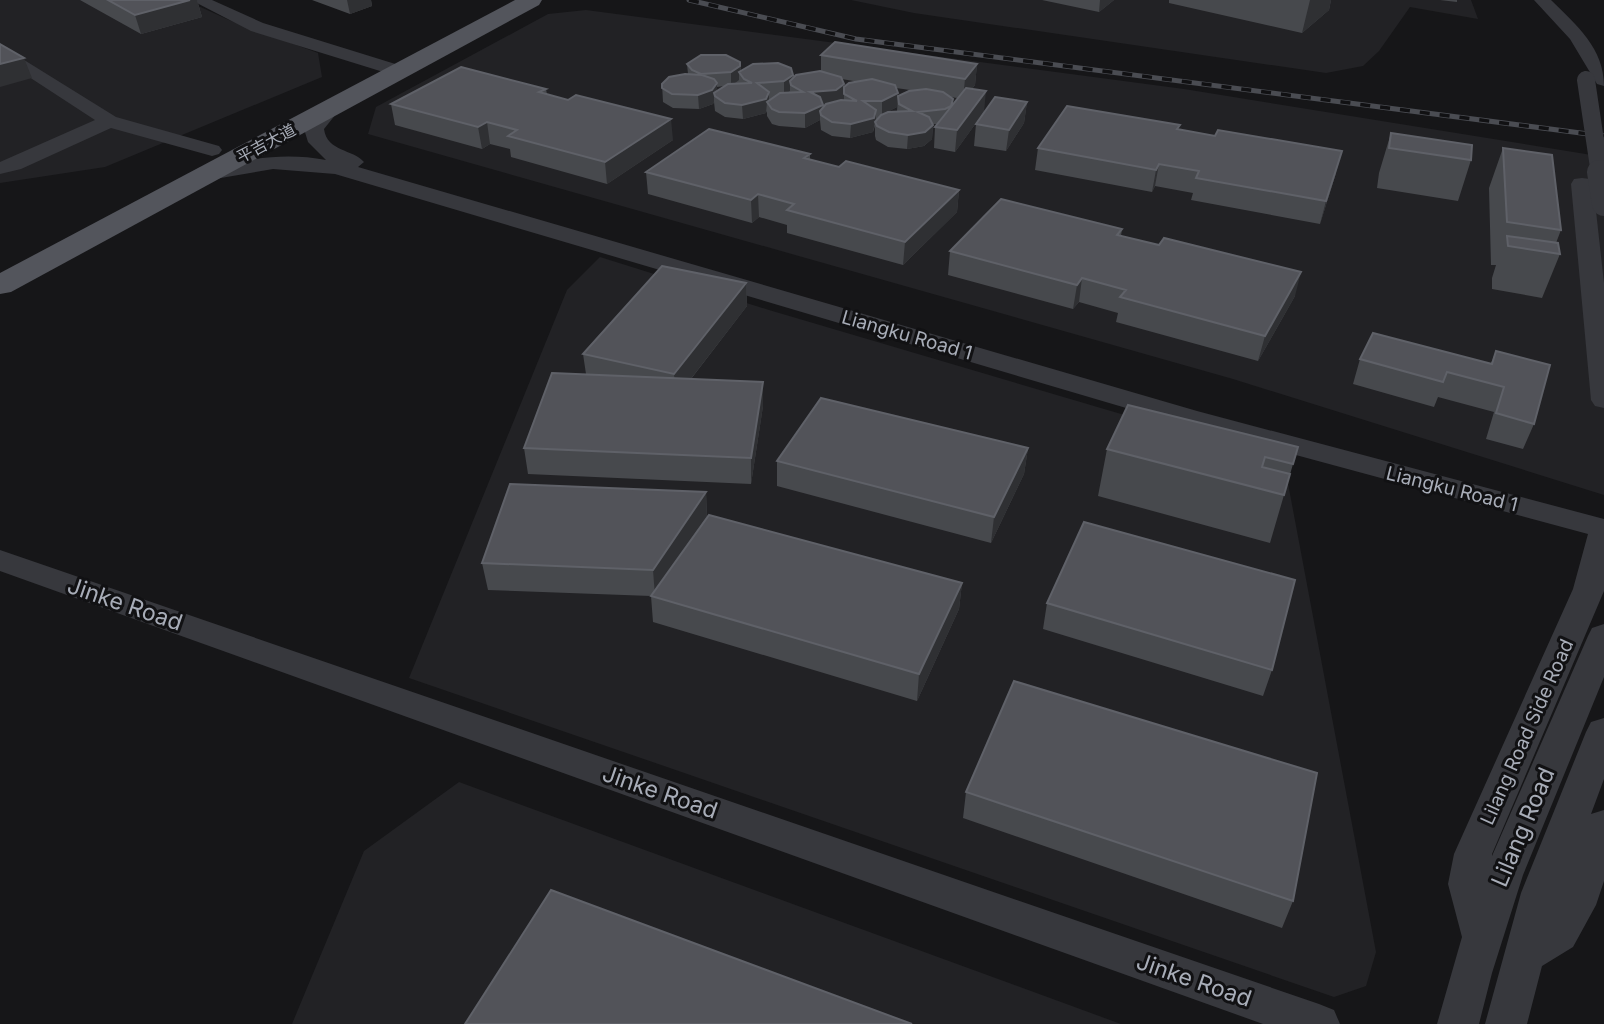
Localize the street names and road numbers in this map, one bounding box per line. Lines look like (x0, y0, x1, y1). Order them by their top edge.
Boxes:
street label: 平吉大道 (233, 119, 299, 167)
street label: Liangku Road 1 (839, 305, 975, 365)
street label: Liangku Road 1 (1384, 462, 1520, 516)
street label: Jinke Road (64, 571, 186, 637)
street label: Lilang Road Side Road (1476, 636, 1578, 828)
street label: Jinke Road (599, 759, 721, 825)
street label: Lilang Road (1486, 763, 1560, 891)
street label: Jinke Road (1133, 947, 1255, 1013)

